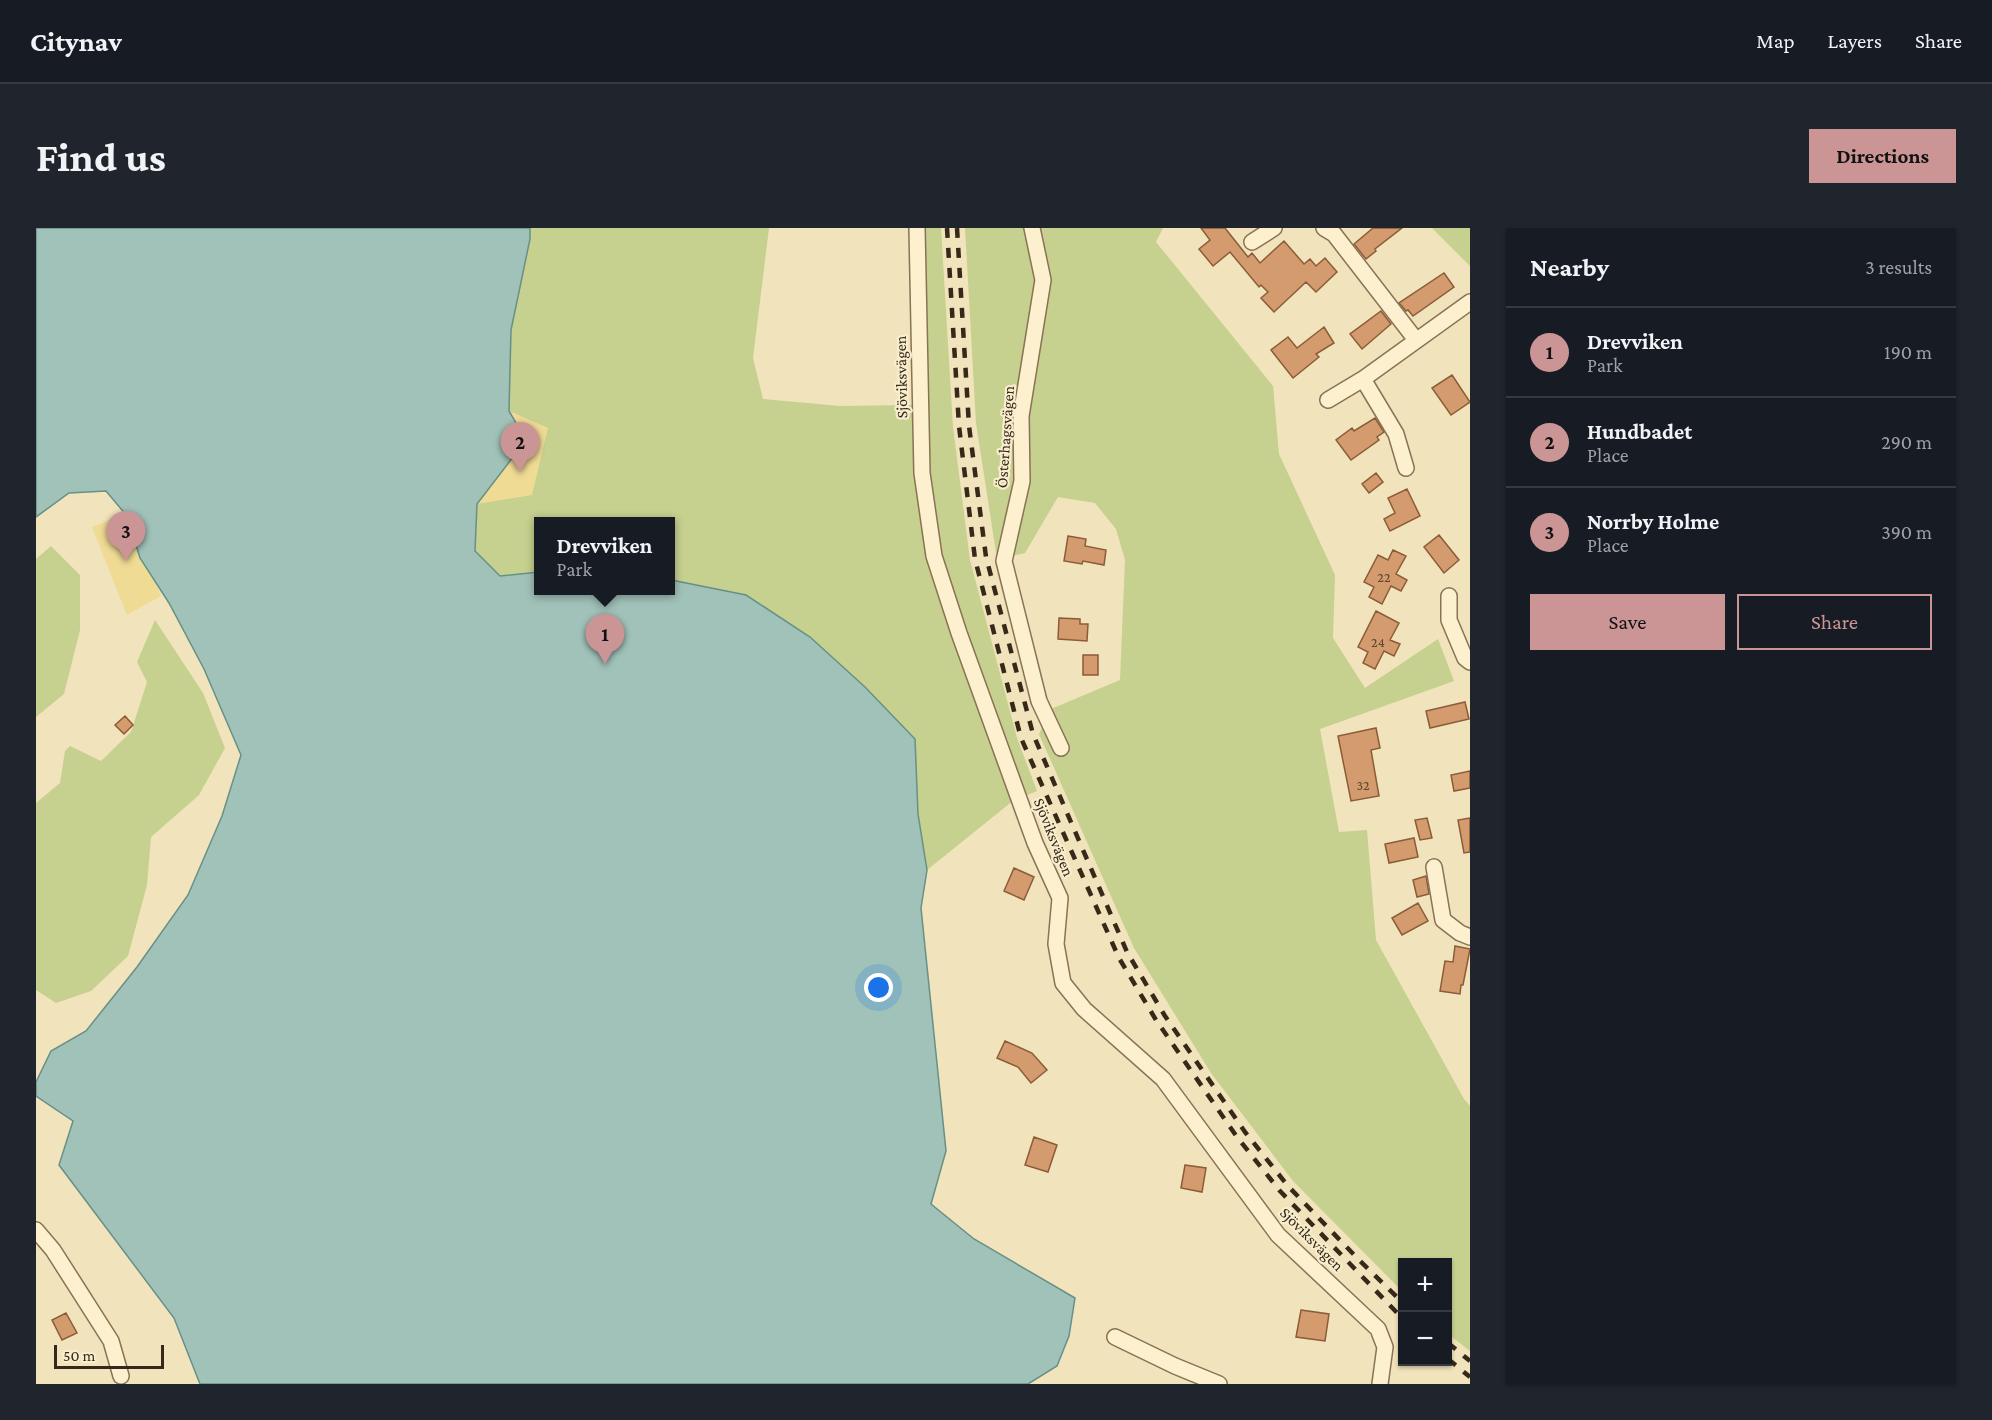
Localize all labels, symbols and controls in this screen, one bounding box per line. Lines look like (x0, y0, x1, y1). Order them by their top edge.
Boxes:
text: Citynav (30, 26, 122, 57)
text: Map (1756, 29, 1795, 53)
text: Layers (1828, 29, 1882, 53)
text: Share (1915, 29, 1962, 53)
button: Directions (1809, 129, 1956, 183)
text: Find us (36, 133, 166, 180)
text: Nearby (1530, 253, 1609, 282)
text: 3 results (1865, 256, 1932, 278)
text: Drevviken (1587, 329, 1683, 354)
street label: Sjöviksvägen (892, 335, 911, 418)
text: 1 (1546, 341, 1553, 363)
text: 190 m (1884, 341, 1932, 363)
text: Park (1587, 354, 1623, 376)
street label: Österhagsvägen (993, 385, 1018, 489)
text: Hundbadet (1587, 419, 1692, 444)
pin: 2 (500, 422, 540, 472)
text: 2 (1544, 431, 1555, 453)
text: 290 m (1881, 431, 1932, 453)
text: Place (1587, 444, 1629, 466)
text: Norrby Holme (1587, 509, 1719, 534)
pin: 3 (106, 512, 146, 561)
popup (534, 517, 675, 595)
text: 3 (1545, 521, 1554, 543)
text: 390 m (1881, 521, 1932, 543)
text: Drevviken (557, 533, 652, 558)
text: Place (1587, 534, 1629, 556)
text: Park (557, 558, 592, 580)
house number: 22 (1377, 569, 1391, 585)
button: Save (1530, 594, 1725, 650)
button: Share (1737, 594, 1932, 650)
pin: 1 (586, 614, 624, 664)
house number: 24 (1371, 634, 1385, 650)
house number: 32 (1356, 777, 1370, 793)
street label: Sjöviksvägen (1030, 795, 1078, 879)
your location (864, 973, 893, 1002)
street label: Sjöviksvägen (1276, 1204, 1348, 1275)
map controls (1398, 1258, 1452, 1366)
button: + (1398, 1258, 1452, 1312)
button: − (1398, 1312, 1452, 1366)
scale bar (54, 1342, 164, 1370)
text: 50 m (63, 1347, 95, 1364)

